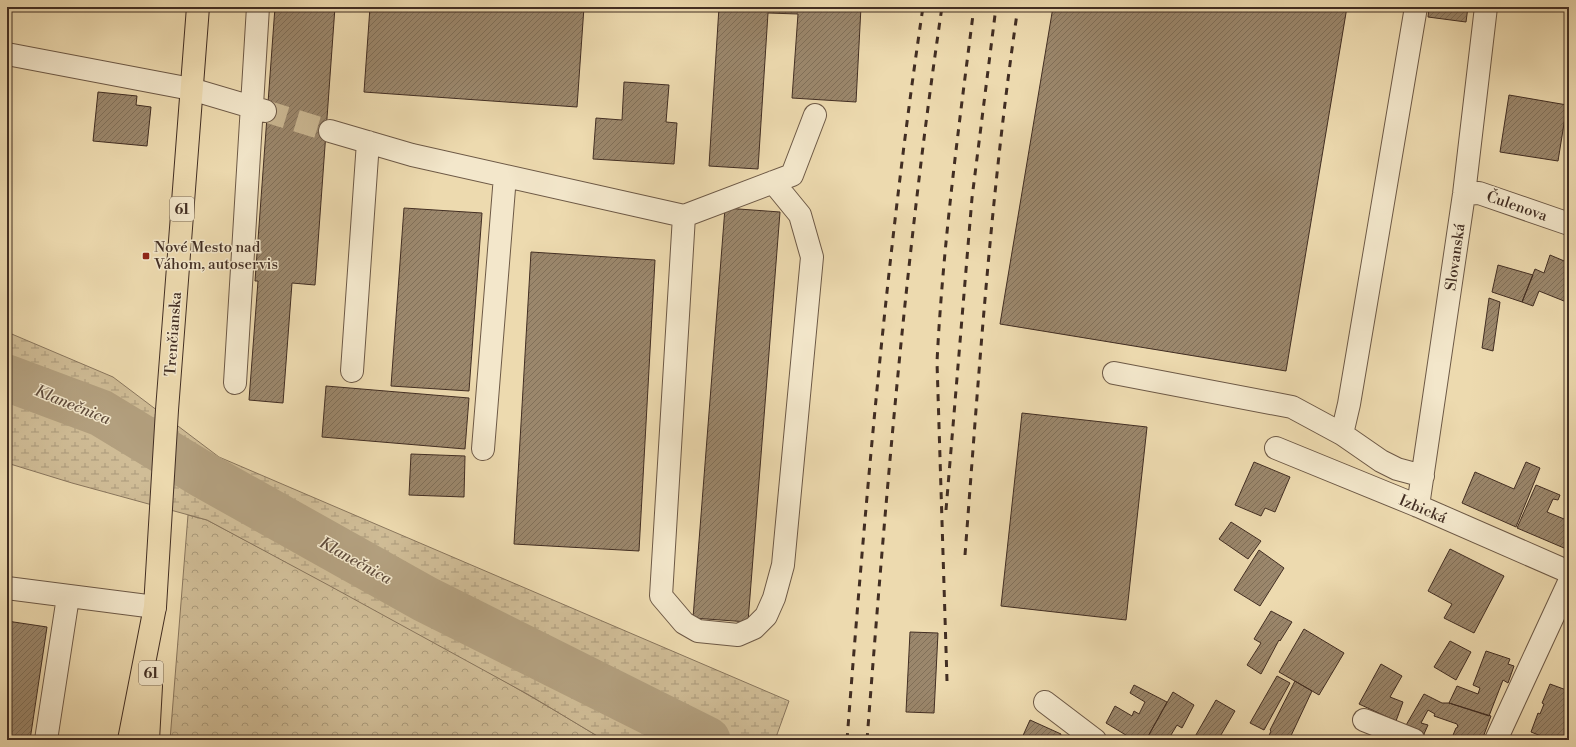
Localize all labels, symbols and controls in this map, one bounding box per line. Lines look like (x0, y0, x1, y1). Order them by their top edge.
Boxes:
street label: Čulenova (1484, 186, 1550, 226)
road number: 61 (170, 197, 194, 221)
street label: Slovanská (1441, 222, 1470, 292)
place label: Nové Mesto nad Váhom, autoservis (153, 238, 278, 274)
marker: Nové Mesto nad Váhom, autoservis (141, 251, 151, 261)
street label: Trenčianska (161, 291, 186, 377)
water label: Klanečnica (32, 381, 114, 429)
street label: Izbická (1396, 491, 1450, 528)
water label: Klanečnica (316, 533, 395, 589)
road number: 61 (139, 661, 163, 685)

